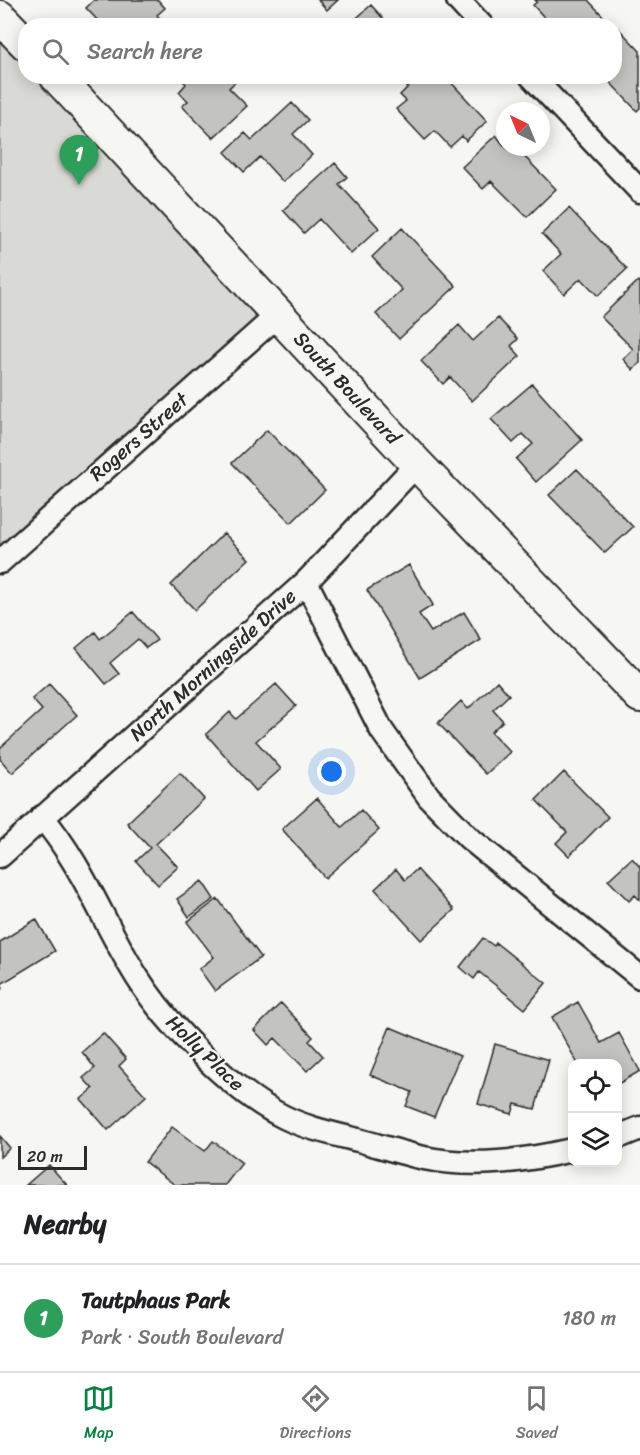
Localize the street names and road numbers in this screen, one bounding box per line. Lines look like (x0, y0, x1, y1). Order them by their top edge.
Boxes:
street label: South Boulevard (285, 323, 410, 454)
street label: Rogers Street (81, 383, 197, 490)
street label: North Morningside Drive (121, 580, 305, 750)
street label: Holly Place (157, 1006, 253, 1100)

